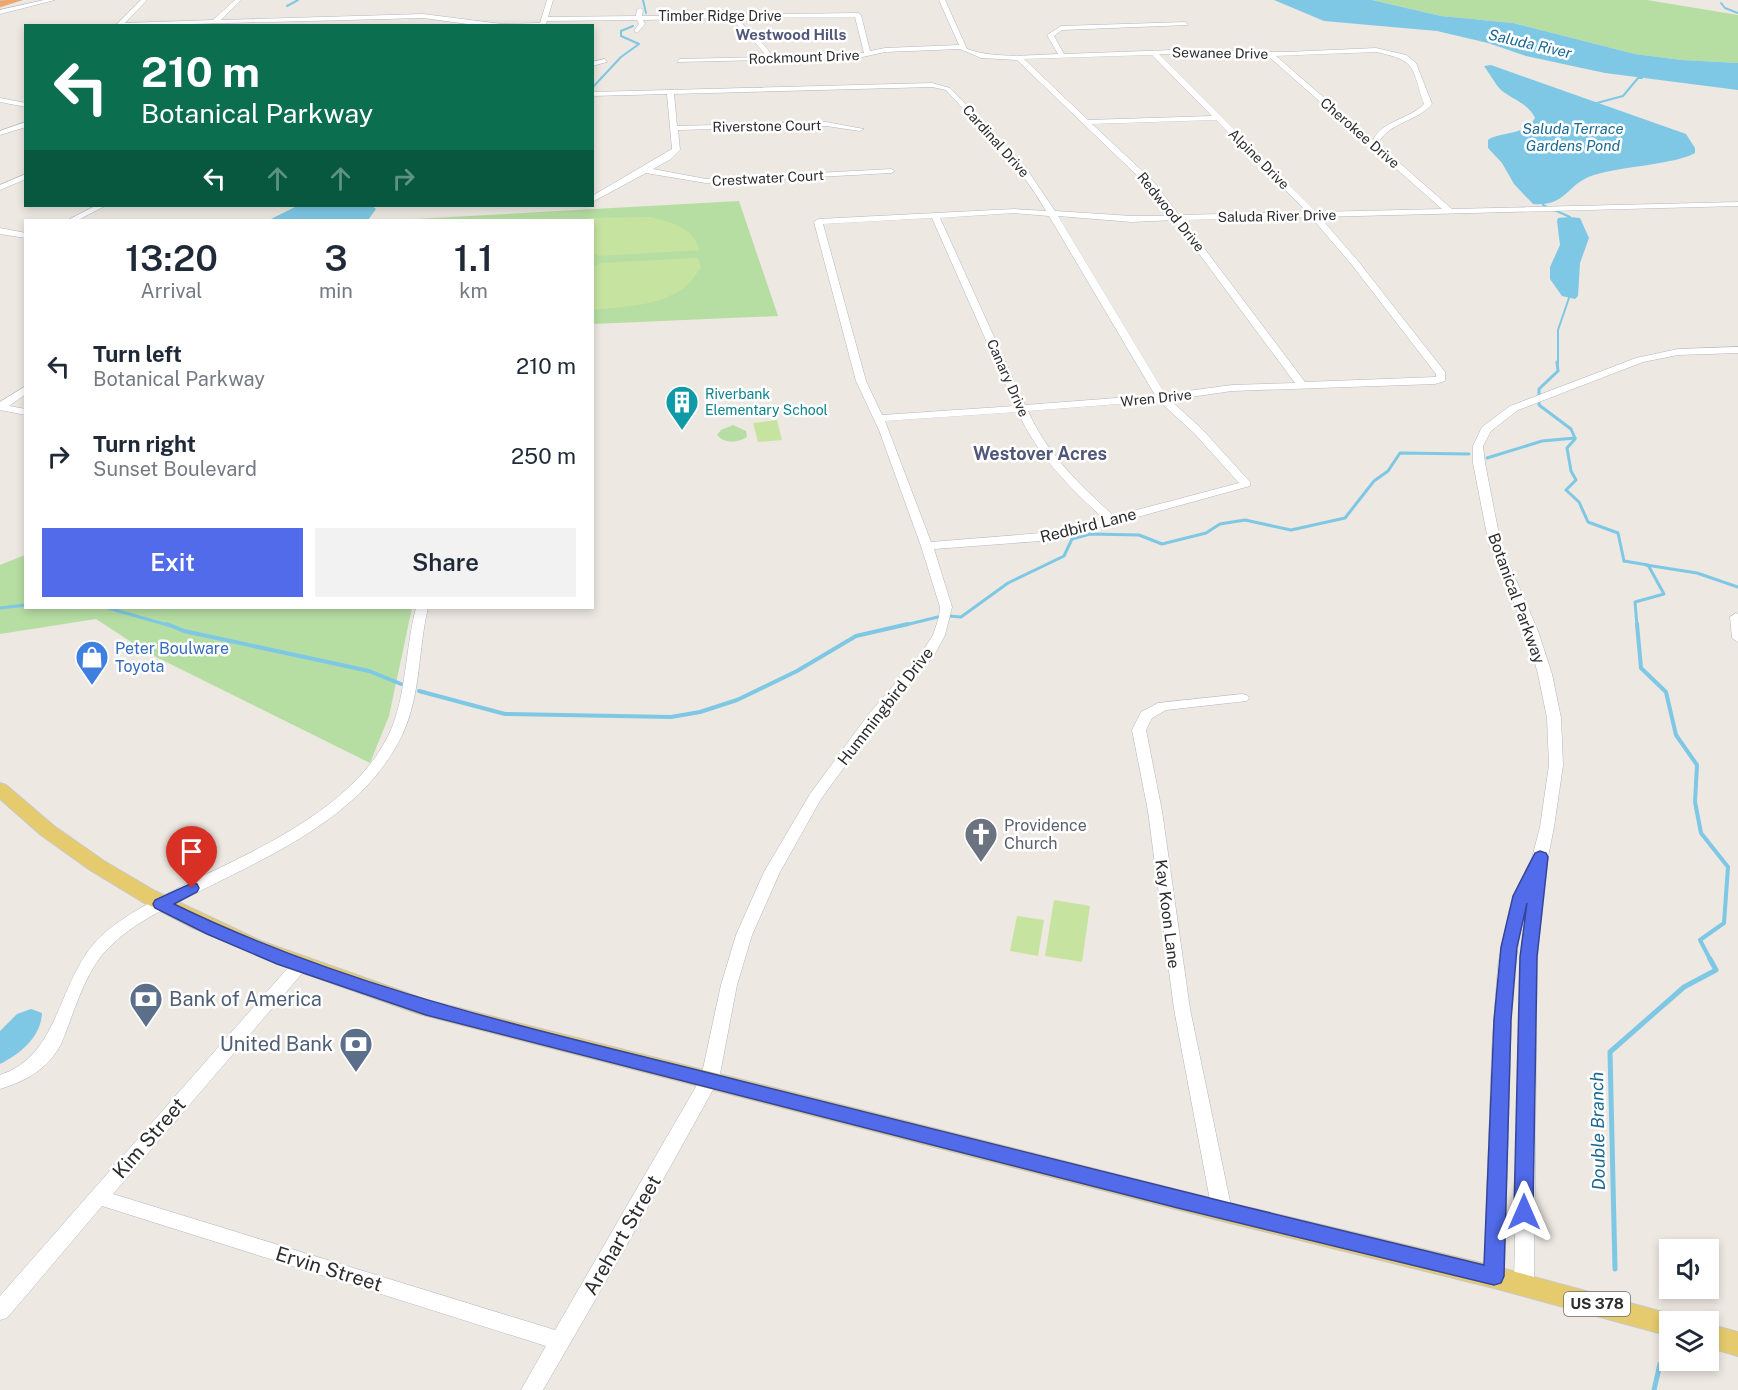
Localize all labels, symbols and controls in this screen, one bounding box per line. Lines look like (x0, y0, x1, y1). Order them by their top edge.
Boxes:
street label: Timber Ridge Drive (658, 8, 782, 24)
district label: Westwood Hills (736, 26, 846, 43)
water label: Saluda River (1487, 26, 1574, 61)
street label: Sewanee Drive (1172, 44, 1268, 62)
text: 210 m (141, 47, 260, 96)
street label: Rockmount Drive (748, 47, 860, 67)
icon: left (42, 48, 120, 126)
street label: Cherokee Drive (1317, 94, 1403, 172)
text: Botanical Parkway (141, 97, 373, 129)
street label: Cardinal Drive (959, 102, 1033, 180)
street label: Riverstone Court (712, 117, 822, 135)
water label: Saluda Terrace Gardens Pond (1522, 120, 1624, 154)
street label: Alpine Drive (1225, 125, 1293, 193)
icon: left (198, 162, 231, 195)
icon: ahead (261, 162, 294, 195)
icon: ahead (324, 162, 357, 195)
icon: right (387, 162, 420, 195)
street label: Crestwater Court (712, 167, 824, 189)
street label: Redwood Drive (1134, 169, 1208, 255)
street label: Saluda River Drive (1217, 207, 1337, 225)
text: 13:20 (125, 237, 218, 279)
text: 3 (324, 237, 348, 279)
text: 1.1 (454, 237, 493, 279)
text: Arrival (141, 279, 202, 303)
text: min (319, 279, 353, 303)
text: km (459, 279, 488, 303)
street label: Canary Drive (984, 337, 1032, 419)
text: Turn left (93, 341, 182, 367)
icon: left (42, 350, 75, 383)
text: 210 m (516, 353, 576, 379)
text: Botanical Parkway (93, 367, 265, 391)
building icon: Riverbank Elementary School (664, 384, 700, 431)
place label: Riverbank Elementary School (705, 386, 828, 418)
street label: Wren Drive (1120, 386, 1192, 410)
text: Turn right (93, 431, 196, 457)
icon: right (42, 440, 75, 473)
text: 250 m (511, 443, 576, 469)
district label: Westover Acres (973, 443, 1107, 464)
text: Sunset Boulevard (93, 457, 257, 481)
street label: Redbird Lane (1038, 504, 1138, 547)
button: Exit (42, 528, 303, 597)
button: Share (315, 528, 576, 597)
street label: Botanical Parkway (1484, 530, 1549, 666)
shop icon: Peter Boulware Toyota (74, 639, 110, 686)
place label: Peter Boulware Toyota (115, 639, 229, 676)
street label: Hummingbird Drive (834, 644, 937, 769)
church icon: Providence Church (963, 816, 999, 863)
place label: Providence Church (1004, 816, 1087, 853)
pin (166, 826, 217, 888)
icon: arrive (175, 835, 208, 868)
street label: Kay Koon Lane (1151, 859, 1184, 970)
bank icon: Bank of America (128, 981, 164, 1028)
place label: Bank of America (169, 987, 322, 1011)
bank icon: United Bank (338, 1026, 374, 1073)
place label: United Bank (220, 1032, 333, 1056)
water label: Double Branch (1586, 1072, 1609, 1191)
street label: Kim Street (107, 1093, 191, 1183)
street label: Arehart Street (578, 1171, 666, 1299)
position arrow (1492, 1180, 1556, 1244)
map controls (1659, 1239, 1719, 1371)
button: sound (1659, 1239, 1719, 1299)
street label: Ervin Street (273, 1241, 385, 1297)
road number: US 378 (1564, 1292, 1630, 1316)
button: layers (1659, 1311, 1719, 1371)

